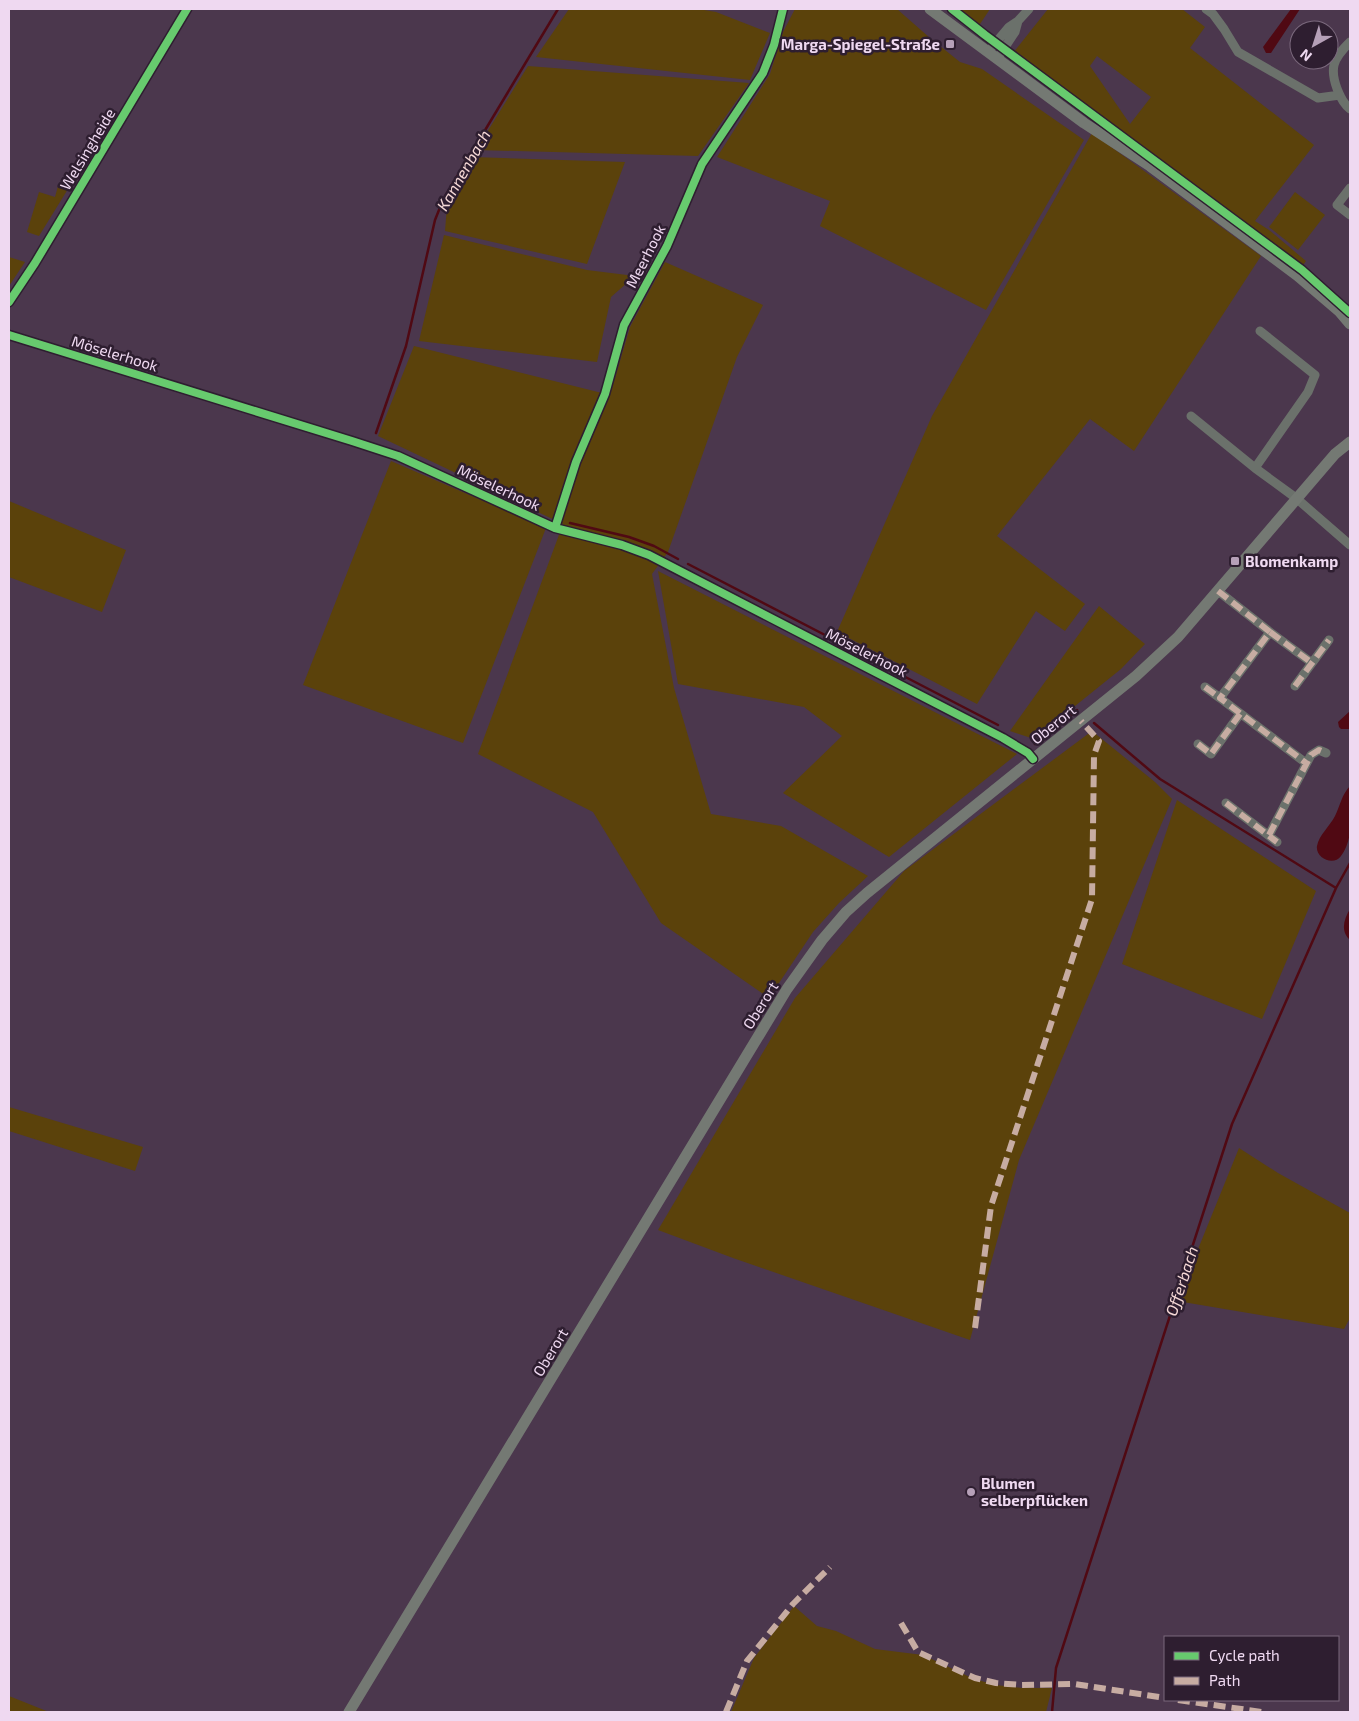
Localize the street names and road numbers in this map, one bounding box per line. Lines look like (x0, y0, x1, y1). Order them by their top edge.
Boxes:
street label: Welsingheide (56, 105, 118, 193)
street label: Meerhook (621, 221, 669, 291)
street label: Möselerhook (70, 331, 161, 375)
street label: Möselerhook (455, 460, 544, 514)
street label: Möselerhook (823, 624, 911, 680)
street label: Oberort (1027, 700, 1079, 748)
street label: Oberort (738, 978, 782, 1032)
street label: Oberort (529, 1325, 571, 1379)

